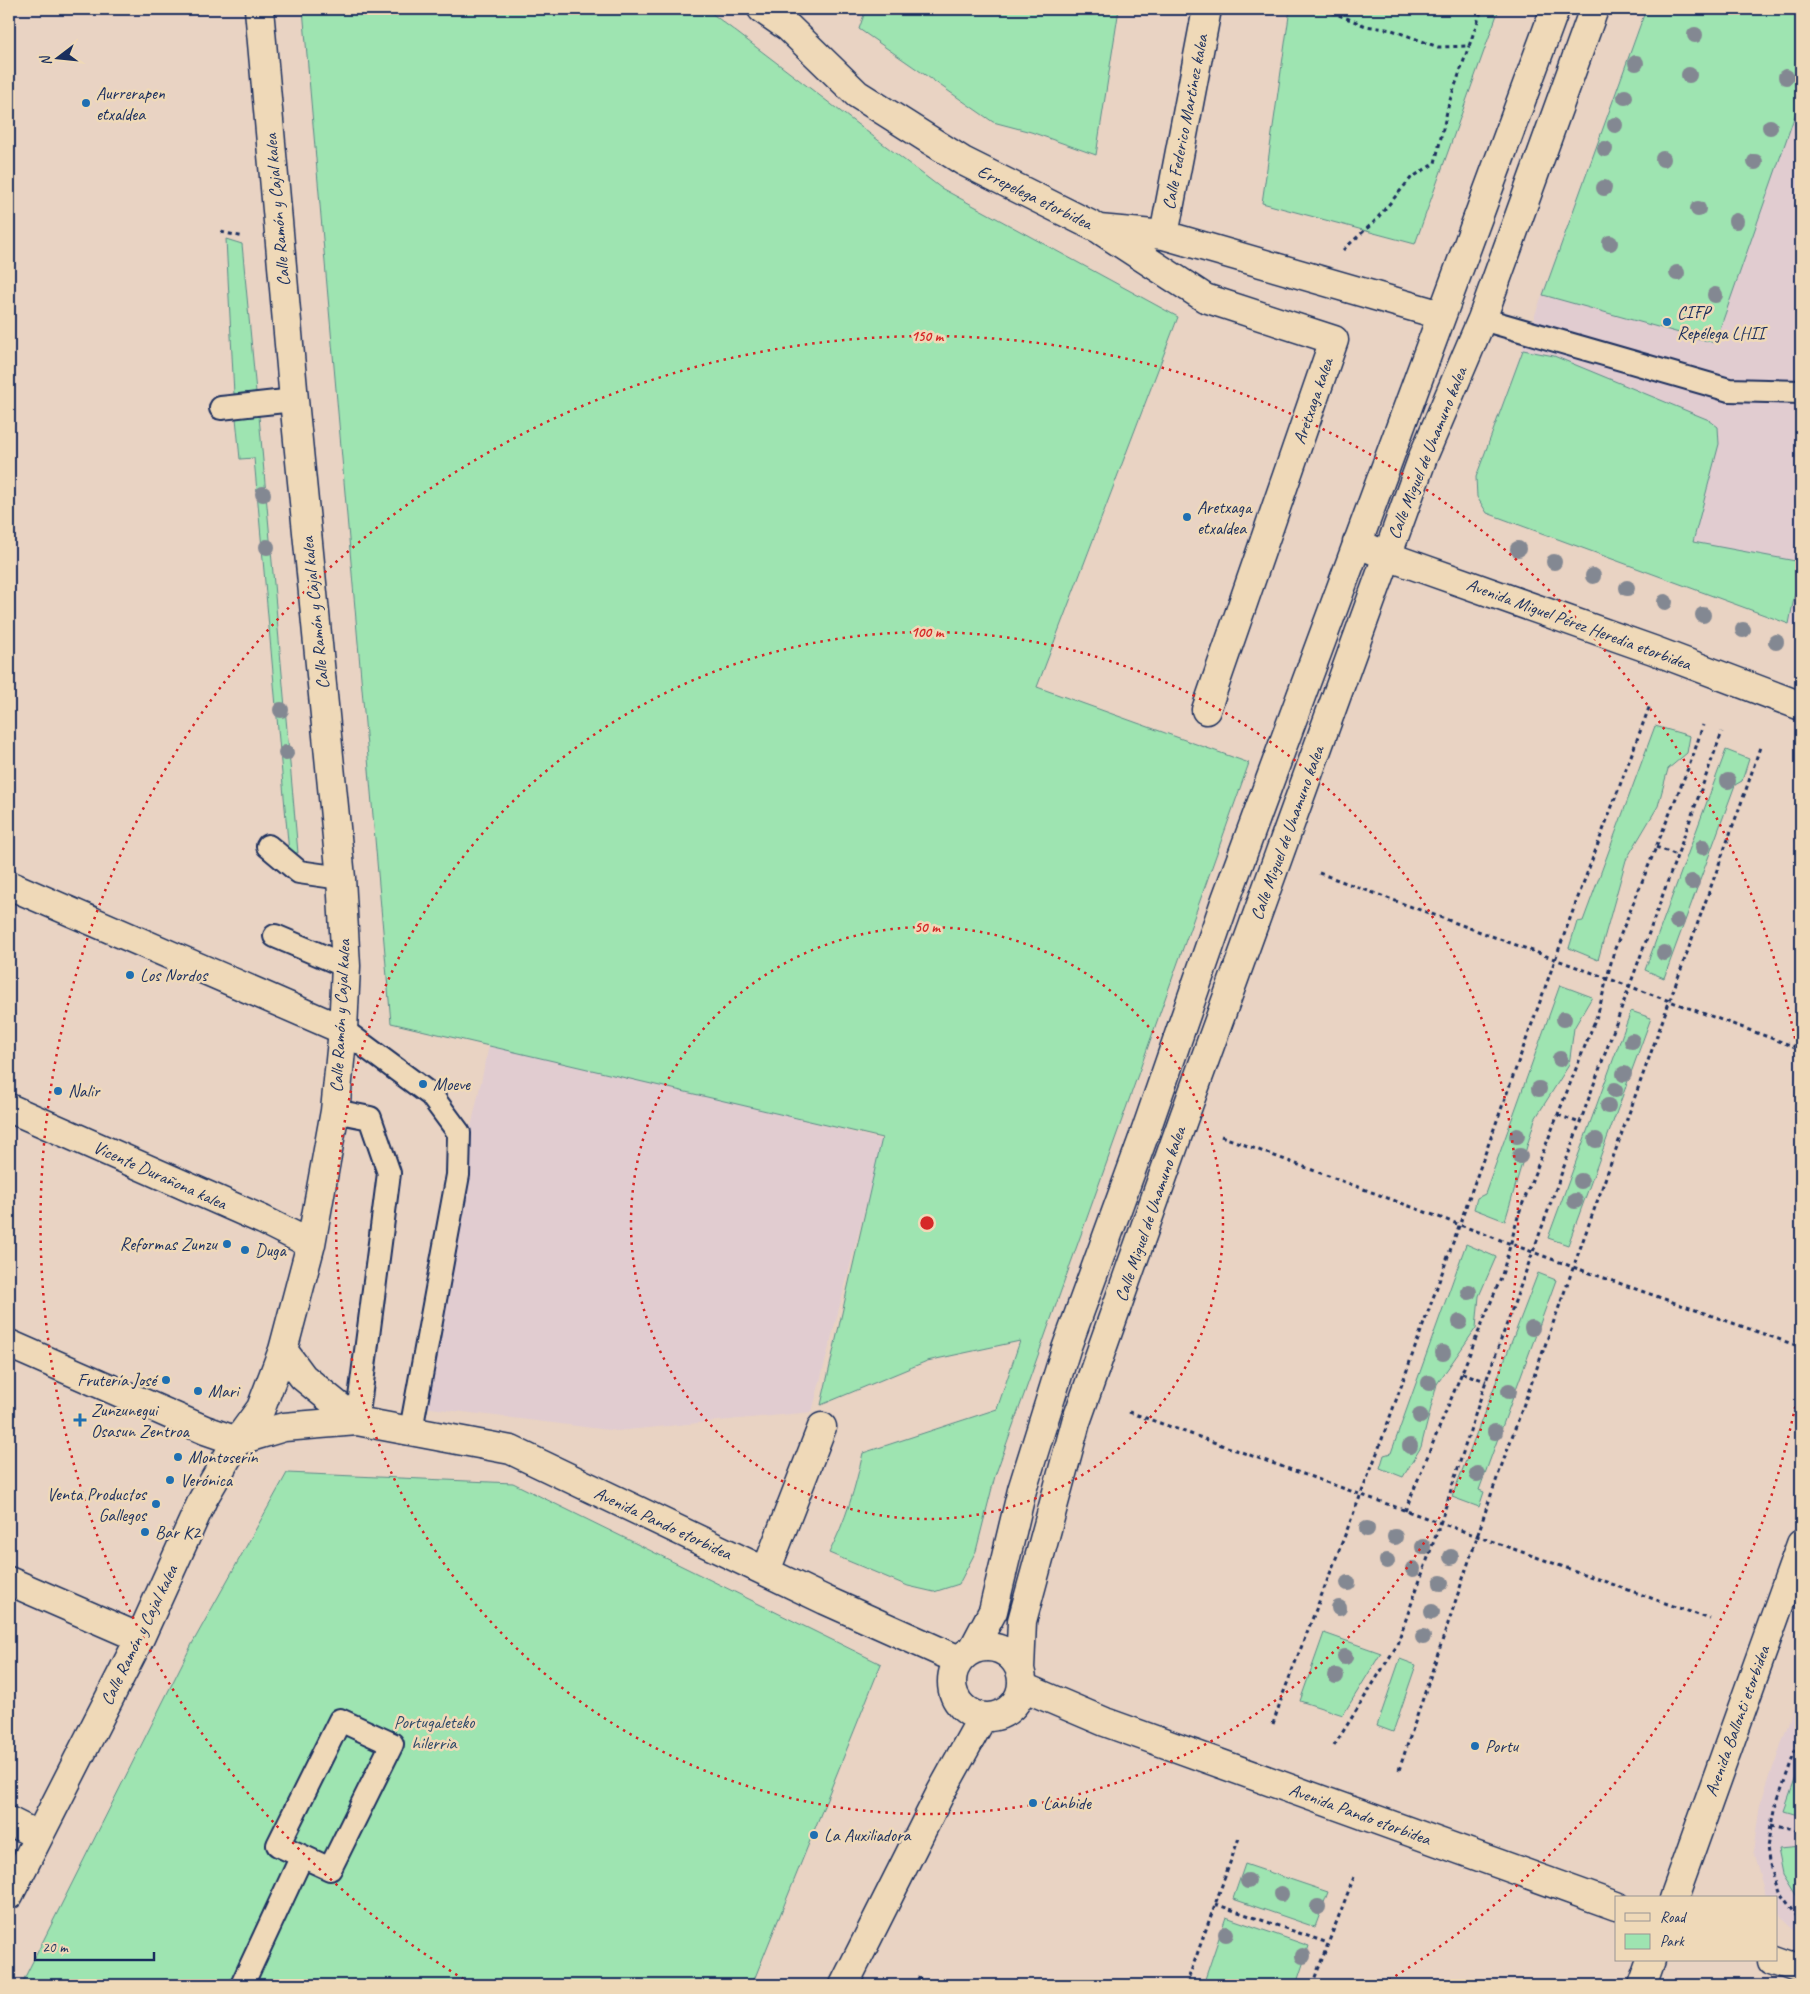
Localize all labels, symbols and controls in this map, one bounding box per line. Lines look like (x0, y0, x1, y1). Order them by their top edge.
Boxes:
north arrow (32, 32, 82, 82)
street label: Calle Federico Martínez kalea (1157, 32, 1213, 211)
text: N (36, 53, 55, 68)
place label: Aurrerapen etxaldea (96, 82, 166, 125)
marker: Aurrerapen etxaldea (80, 97, 92, 109)
street label: Calle Ramón y Cajal kalea (259, 131, 295, 287)
street label: Errepelega etorbidea (974, 160, 1097, 235)
place label: CIFP Repélega LHII (1677, 301, 1768, 344)
marker: CIFP Repélega LHII (1661, 316, 1673, 328)
text: 150 m (911, 327, 945, 346)
street label: Aretxaga kalea (1288, 354, 1338, 447)
street label: Calle Miguel de Unamuno kalea (1382, 362, 1472, 542)
place label: Aretxaga etxaldea (1197, 496, 1253, 539)
marker: Aretxaga etxaldea (1181, 511, 1193, 523)
street label: Calle Ramón y Cajal kalea (296, 534, 334, 690)
street label: Avenida Miguel Pérez Heredia etorbidea (1464, 573, 1695, 675)
text: 100 m (911, 623, 945, 642)
street label: Calle Miguel de Unamuno kalea (1245, 742, 1329, 923)
text: 50 m (914, 918, 941, 937)
street label: Calle Ramón y Cajal kalea (325, 937, 355, 1093)
place label: Los Nordos (140, 964, 209, 986)
marker: Los Nordos (124, 969, 136, 981)
place label: Moeve (433, 1073, 471, 1095)
marker: Moeve (417, 1078, 429, 1090)
place label: Nalir (68, 1080, 101, 1102)
marker: Nalir (52, 1085, 64, 1097)
street label: Calle Miguel de Unamuno kalea (1110, 1122, 1191, 1304)
street label: Vicente Durañona kalea (90, 1136, 232, 1215)
centre of rings (918, 1214, 936, 1232)
place label: Reformas Zunzu (120, 1233, 218, 1255)
marker: Reformas Zunzu (221, 1238, 233, 1250)
place label: Duga (255, 1239, 287, 1261)
marker: Duga (239, 1244, 251, 1256)
place label: Frutería José (77, 1369, 159, 1391)
marker: Frutería José (160, 1374, 172, 1386)
place label: Mari (208, 1380, 241, 1402)
marker: Mari (192, 1385, 204, 1397)
place label: Zunzunegui Osasun Zentroa (91, 1399, 191, 1442)
marker: Zunzunegui Osasun Zentroa (73, 1413, 87, 1427)
place label: Montoserín (188, 1446, 259, 1468)
marker: Montoserín (172, 1451, 184, 1463)
place label: Verónica (180, 1469, 234, 1491)
marker: Verónica (164, 1474, 176, 1486)
street label: Avenida Pando etorbidea (591, 1482, 736, 1565)
place label: Venta Productos Gallegos (47, 1483, 148, 1526)
marker: Venta Productos Gallegos (150, 1498, 162, 1510)
place label: Bar K2 (155, 1521, 202, 1543)
marker: Bar K2 (139, 1526, 151, 1538)
street label: Calle Ramón y Cajal kalea (96, 1560, 183, 1709)
street label: Avenida Ballonti etorbidea (1700, 1641, 1775, 1799)
park label: Portugaleteko hilerria (394, 1711, 476, 1754)
place label: Portu (1485, 1735, 1520, 1757)
marker: Portu (1469, 1740, 1481, 1752)
street label: Avenida Pando etorbidea (1286, 1778, 1435, 1850)
place label: Lanbide (1043, 1792, 1092, 1814)
marker: Lanbide (1027, 1797, 1039, 1809)
place label: La Auxiliadora (824, 1824, 912, 1846)
marker: La Auxiliadora (808, 1829, 820, 1841)
legend (1615, 1896, 1778, 1962)
text: Road (1660, 1908, 1687, 1927)
scale bar (35, 1929, 154, 1961)
text: Park (1660, 1932, 1685, 1951)
text: 20 m (42, 1938, 69, 1957)

